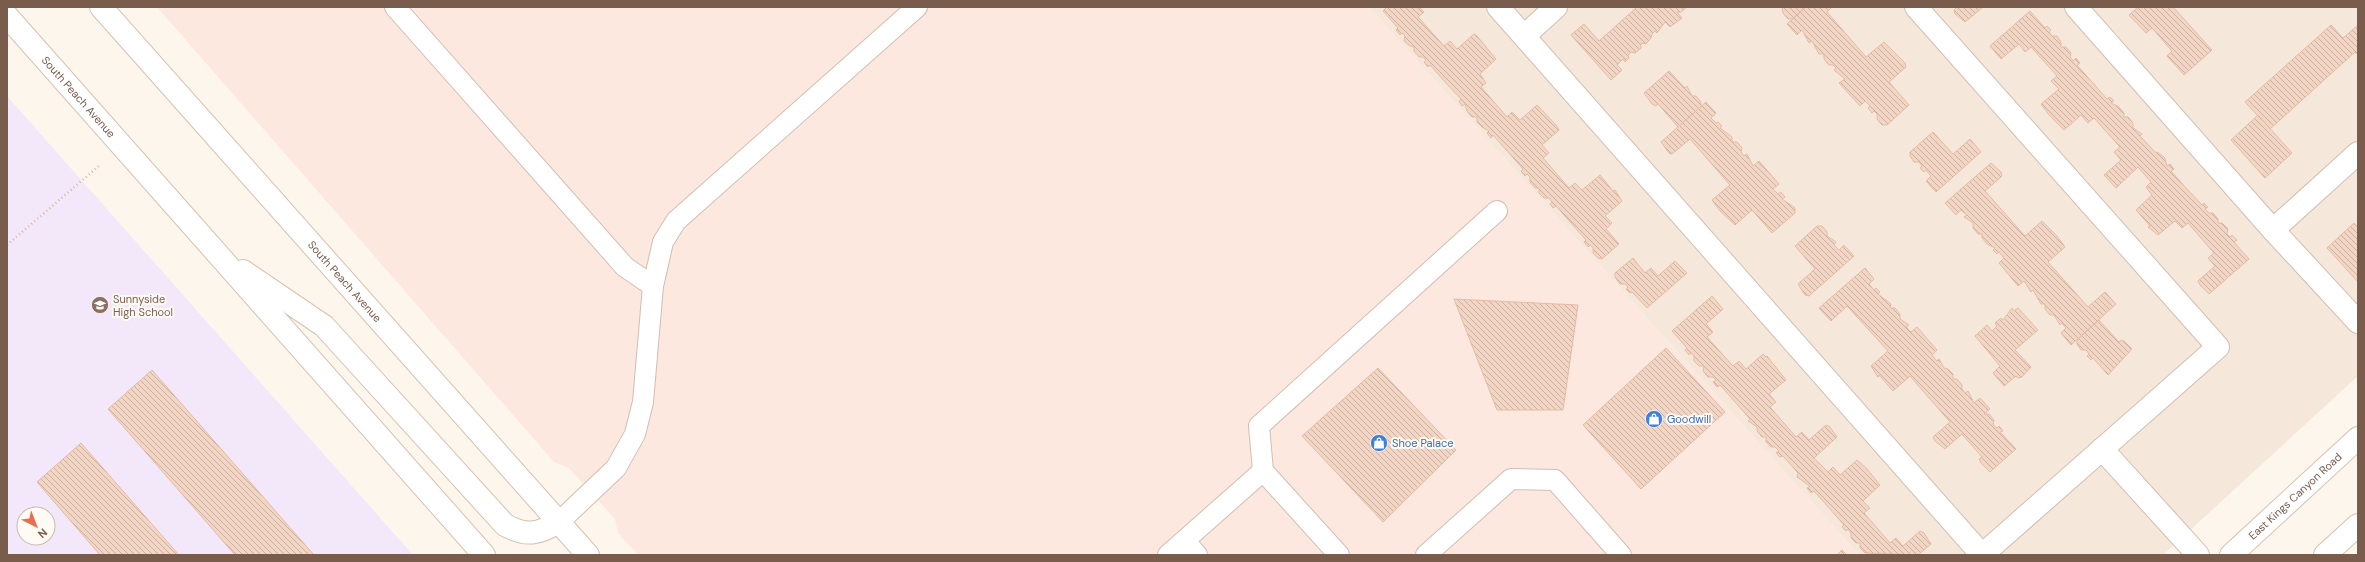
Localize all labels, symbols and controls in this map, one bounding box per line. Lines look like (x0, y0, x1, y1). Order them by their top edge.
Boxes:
street label: South Peach Avenue (39, 53, 118, 140)
street label: South Peach Avenue (305, 238, 385, 325)
place label: Sunnyside High School (113, 292, 173, 319)
school or university icon: Sunnyside High School (90, 295, 110, 315)
shop icon: Goodwill (1644, 409, 1664, 429)
place label: Goodwill (1667, 412, 1711, 426)
shop icon: Shoe Palace (1369, 433, 1389, 453)
place label: Shoe Palace (1392, 436, 1454, 450)
street label: East Kings Canyon Road (2245, 450, 2345, 542)
north arrow (16, 506, 56, 546)
text: N (35, 526, 50, 541)

